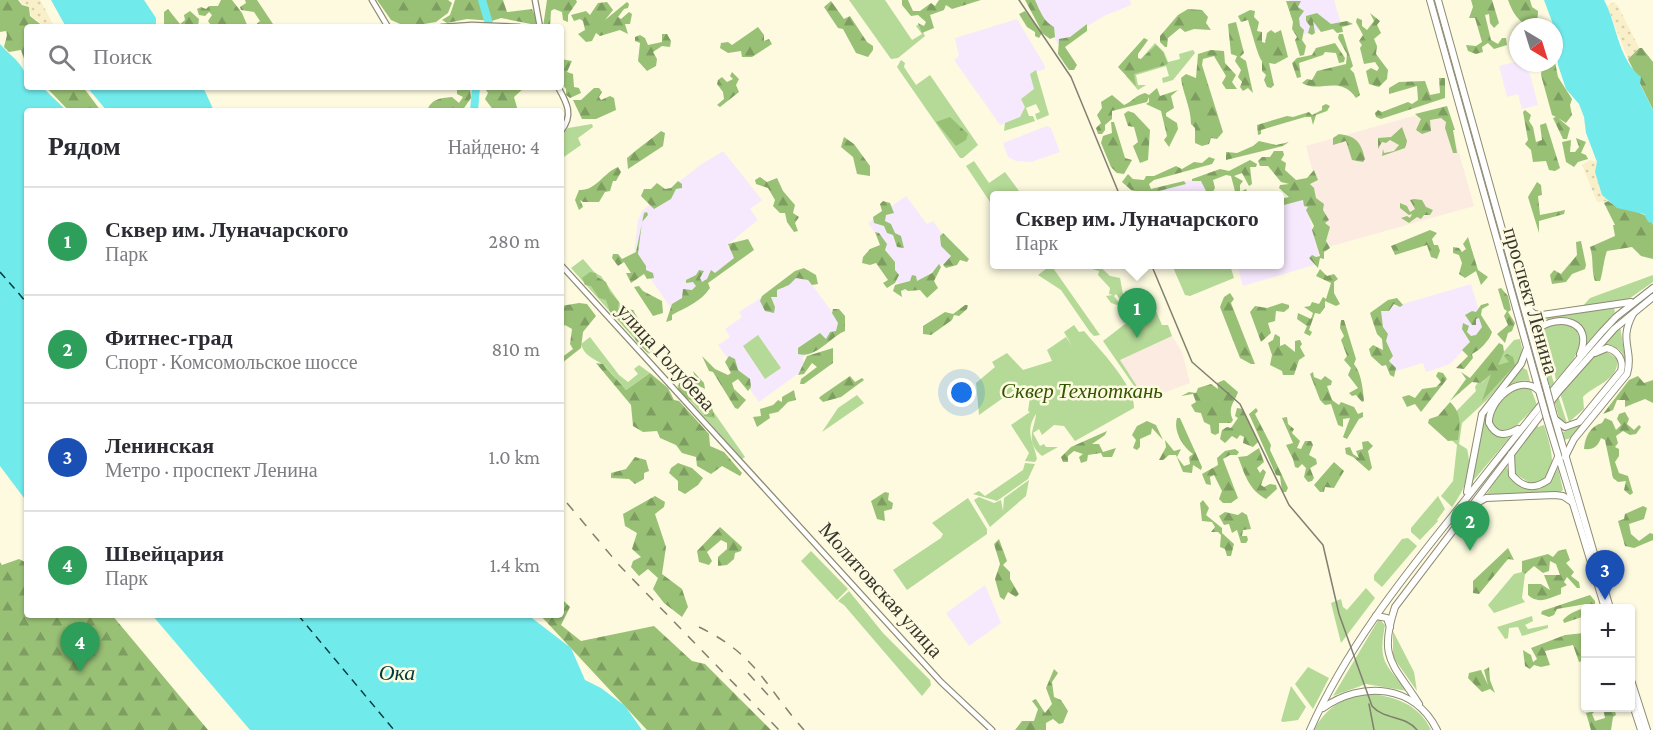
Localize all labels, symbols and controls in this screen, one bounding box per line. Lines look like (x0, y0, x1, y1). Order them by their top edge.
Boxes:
north arrow (1509, 18, 1563, 72)
search box (24, 24, 564, 90)
icon: search (45, 41, 78, 74)
text: Поиск (93, 44, 152, 69)
text: Рядом (48, 132, 121, 161)
text: Найдено: 4 (448, 136, 540, 158)
popup (990, 191, 1284, 269)
text: Сквер им. Луначарского (1015, 206, 1259, 231)
text: Сквер им. Луначарского (105, 217, 349, 242)
street label: проспект Ленина (1498, 225, 1564, 378)
text: 1 (64, 230, 71, 252)
text: 280 m (489, 230, 540, 252)
text: Парк (1015, 232, 1058, 254)
text: Парк (105, 243, 148, 265)
pin: 1 (1118, 288, 1156, 338)
street label: улица Голубева (612, 299, 721, 416)
text: Фитнес-град (105, 325, 233, 350)
text: 2 (62, 338, 73, 360)
text: 810 m (491, 338, 540, 360)
text: Спорт · Комсомольское шоссе (105, 351, 358, 373)
your location (947, 378, 976, 407)
park label: Сквер Техноткань (1001, 379, 1163, 403)
text: Ленинская (105, 433, 214, 458)
text: 3 (63, 446, 72, 468)
text: 1.0 km (489, 446, 540, 468)
text: Метро · проспект Ленина (105, 459, 318, 481)
pin: 2 (1450, 502, 1490, 551)
street label: Молитовская улица (814, 518, 948, 663)
text: Швейцария (105, 541, 224, 566)
pin: 3 (1586, 550, 1624, 600)
text: 4 (62, 554, 73, 576)
text: 1.4 km (490, 554, 540, 576)
text: Парк (105, 567, 148, 589)
map controls (1581, 604, 1635, 712)
button: + (1581, 604, 1635, 658)
pin: 4 (60, 622, 100, 672)
button: − (1581, 658, 1635, 712)
water label: Ока (379, 660, 415, 685)

